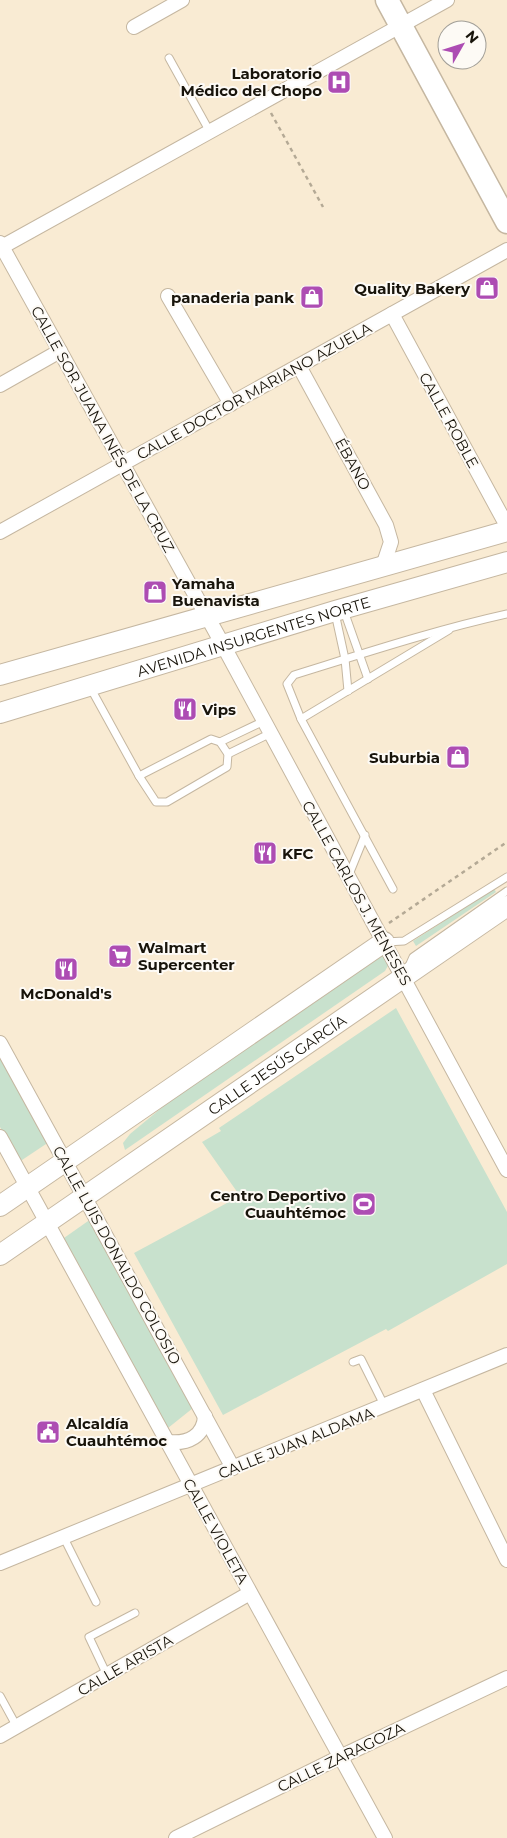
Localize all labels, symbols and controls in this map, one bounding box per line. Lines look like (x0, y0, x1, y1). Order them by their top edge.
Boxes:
north arrow (437, 20, 487, 70)
text: N (462, 27, 483, 47)
place label: Laboratorio Médico del Chopo (181, 64, 322, 100)
hospital icon: Laboratorio Médico del Chopo (326, 69, 352, 95)
shop icon: Quality Bakery (474, 275, 500, 301)
place label: Quality Bakery (354, 279, 471, 298)
shop icon: panaderia pank (299, 284, 325, 310)
place label: panaderia pank (171, 288, 294, 307)
street label: CALLE SOR JUANA INÉS DE LA CRUZ (27, 302, 179, 556)
street label: CALLE DOCTOR MARIANO AZUELA (133, 318, 375, 464)
street label: CALLE ROBLE (415, 369, 483, 471)
street label: ÉBANO (331, 435, 375, 493)
place label: Yamaha Buenavista (171, 574, 260, 610)
shop icon: Yamaha Buenavista (142, 579, 168, 605)
street label: AVENIDA INSURGENTES NORTE (135, 592, 372, 680)
restaurant icon: Vips (172, 696, 198, 722)
place label: Vips (201, 700, 236, 719)
shop icon: Suburbia (445, 744, 471, 770)
place label: Suburbia (369, 748, 440, 767)
street label: CALLE CARLOS J. MENESES (298, 797, 416, 989)
restaurant icon: KFC (252, 840, 278, 866)
place label: KFC (282, 844, 314, 863)
place label: Walmart Supercenter (138, 938, 235, 974)
supermarket icon: Walmart Supercenter (107, 943, 133, 969)
restaurant icon: McDonald's (53, 956, 79, 982)
place label: McDonald's (20, 984, 112, 1003)
street label: CALLE JESÚS GARCÍA (204, 1010, 350, 1119)
street label: CALLE LUIS DONALDO COLOSIO (49, 1142, 185, 1368)
place label: Centro Deportivo Cuauhtémoc (210, 1186, 346, 1222)
sports icon: Centro Deportivo Cuauhtémoc (351, 1191, 377, 1217)
street label: CALLE JUAN ALDAMA (215, 1403, 377, 1483)
place label: Alcaldía Cuauhtémoc (65, 1414, 167, 1450)
public building icon: Alcaldía Cuauhtémoc (35, 1419, 61, 1445)
street label: CALLE VIOLETA (179, 1475, 253, 1587)
street label: CALLE ARISTA (74, 1630, 176, 1700)
street label: CALLE ZARAGOZA (274, 1718, 408, 1796)

